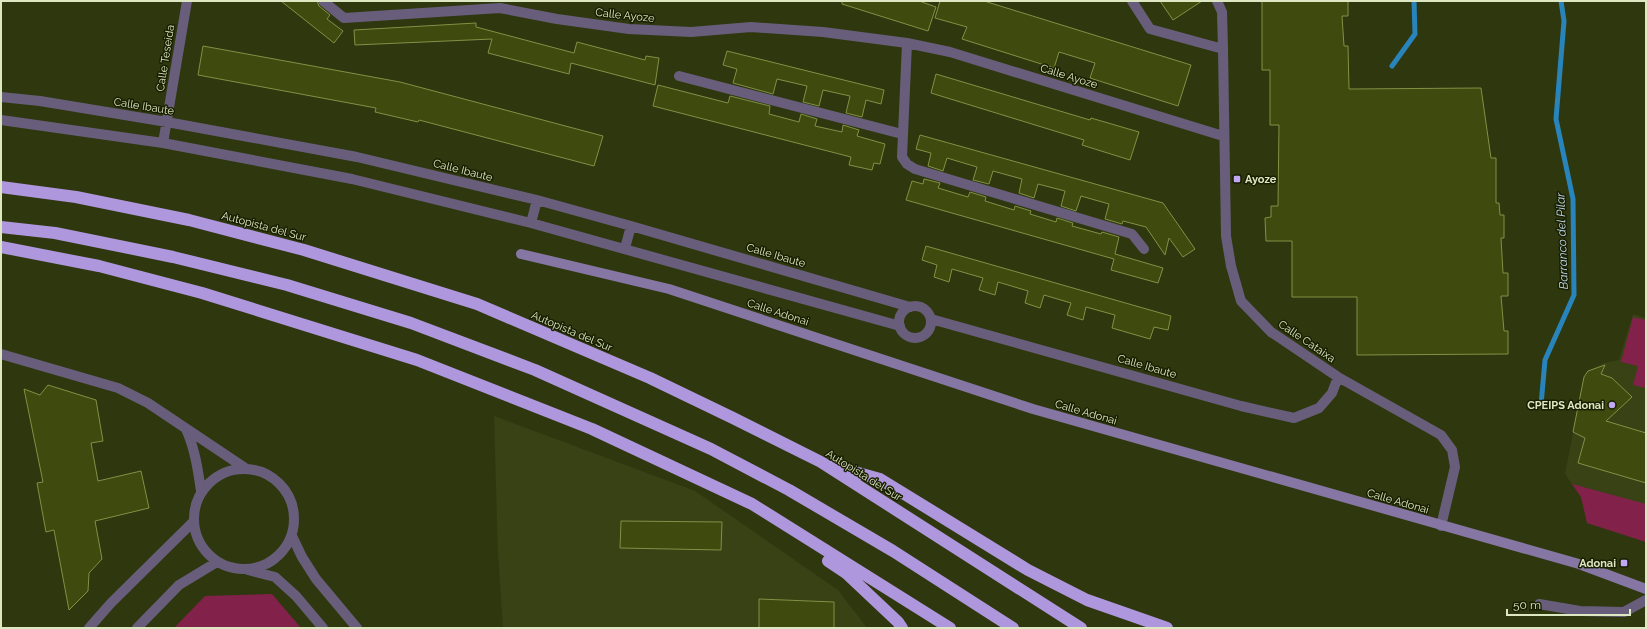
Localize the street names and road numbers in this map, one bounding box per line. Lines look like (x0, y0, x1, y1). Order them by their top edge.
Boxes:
street label: Calle Ayoze (595, 6, 656, 25)
street label: Calle Teseida (154, 24, 177, 92)
street label: Calle Ayoze (1039, 62, 1100, 92)
street label: Calle Ibaute (113, 95, 176, 118)
street label: Calle Ibaute (432, 157, 495, 184)
street label: Autopista del Sur (220, 209, 308, 244)
street label: Calle Ibaute (745, 241, 807, 270)
street label: Calle Adonai (745, 296, 810, 329)
street label: Autopista del Sur (529, 309, 614, 354)
street label: Calle Cataixa (1276, 318, 1338, 365)
street label: Calle Ibaute (1116, 352, 1178, 381)
street label: Calle Adonai (1053, 397, 1118, 428)
street label: Autopista del Sur (823, 447, 904, 504)
street label: Calle Adonai (1365, 486, 1430, 517)

